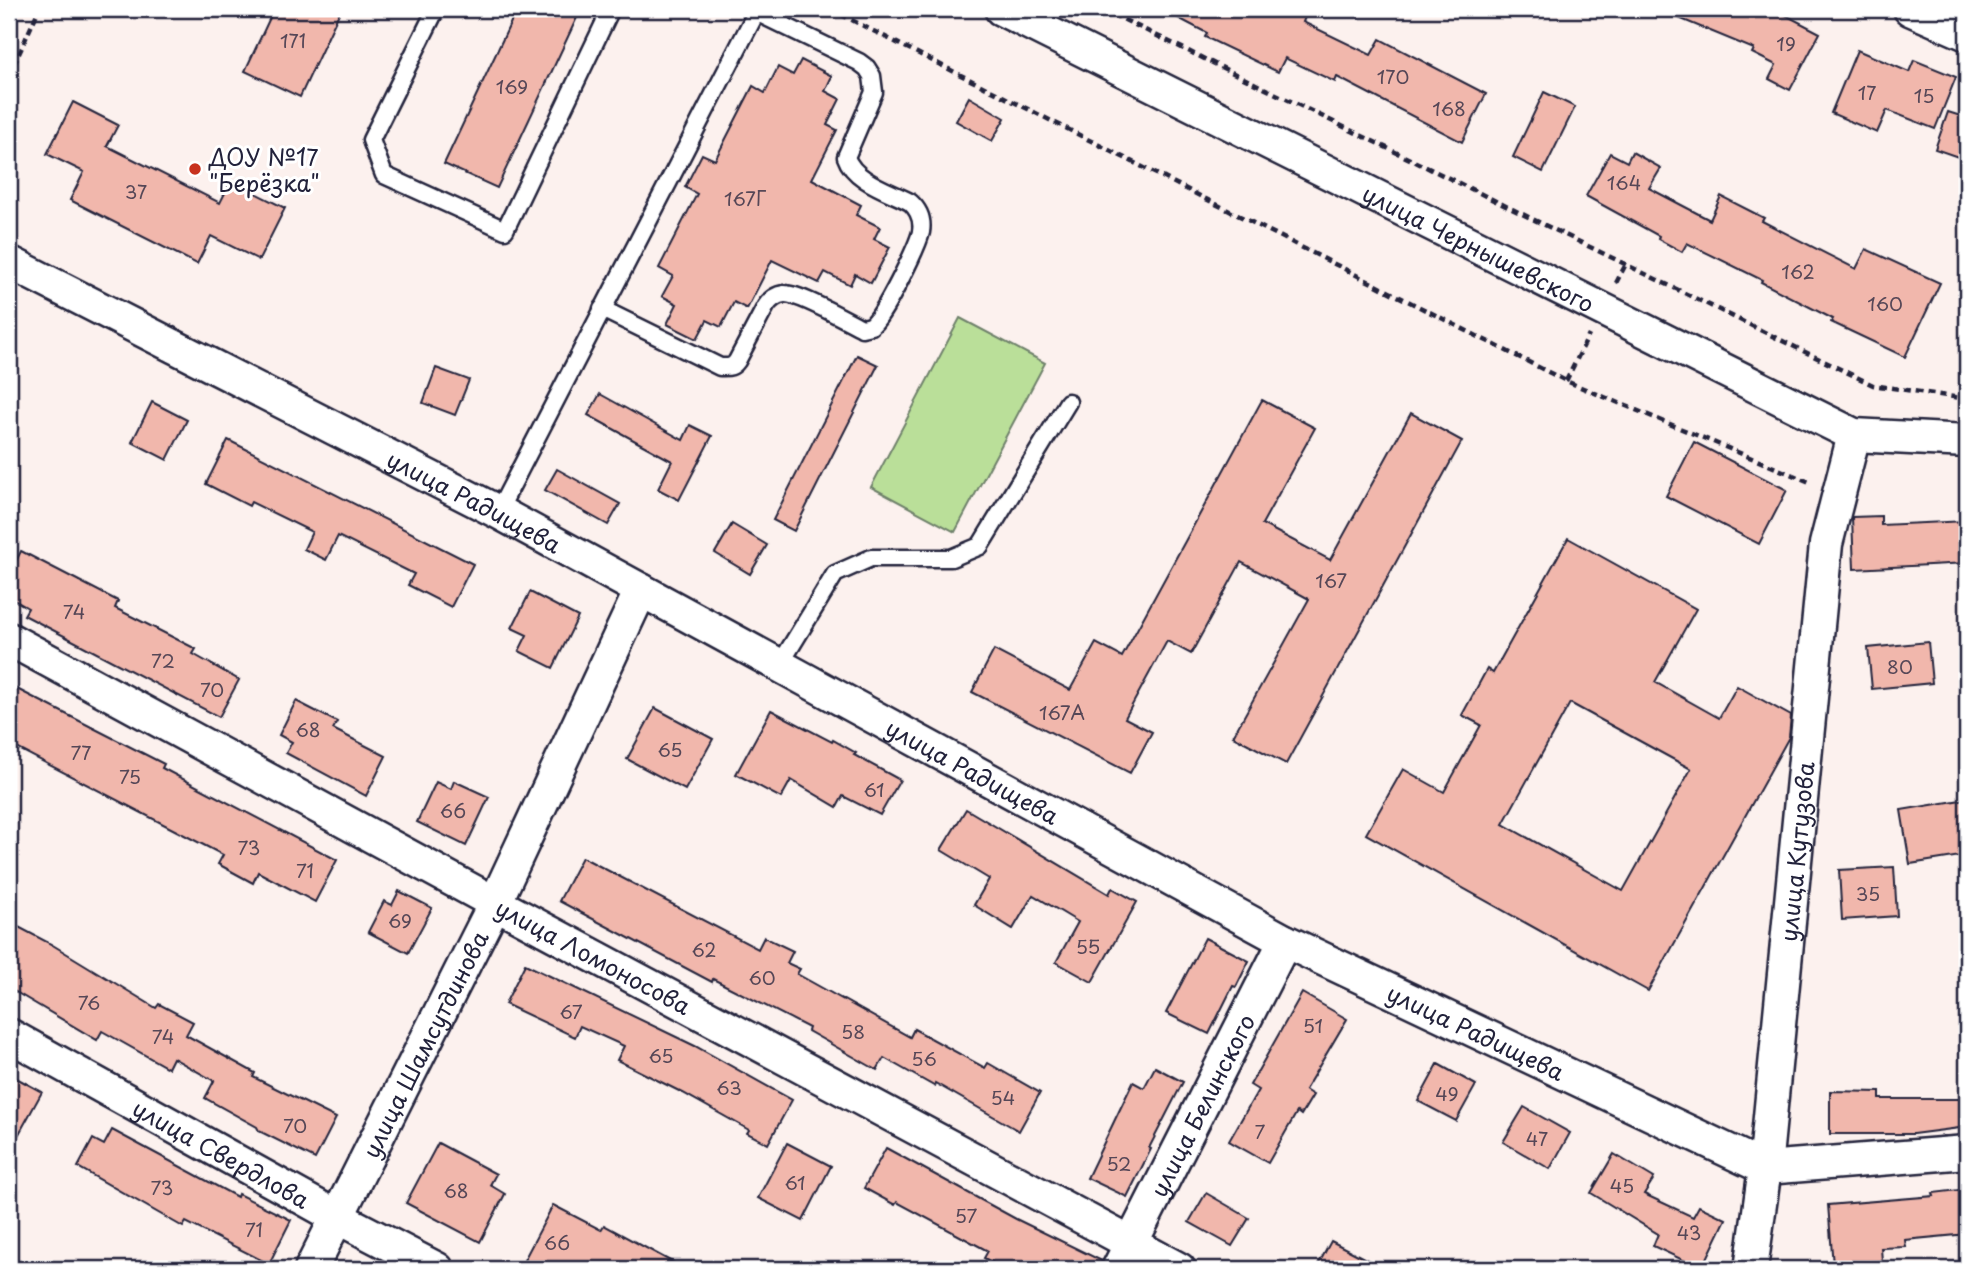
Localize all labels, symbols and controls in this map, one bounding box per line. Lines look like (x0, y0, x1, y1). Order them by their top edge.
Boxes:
house number: 171 (280, 26, 306, 54)
house number: 19 (1776, 29, 1796, 57)
house number: 170 (1377, 62, 1409, 90)
house number: 169 (496, 72, 528, 100)
house number: 17 (1858, 78, 1876, 106)
house number: 15 (1914, 81, 1934, 109)
house number: 168 (1432, 94, 1466, 122)
place label: ДОУ №17 "Берёзка" (208, 139, 320, 200)
marker: ДОУ №17 "Берёзка" (187, 161, 203, 177)
house number: 164 (1607, 168, 1641, 196)
street label: улица Чернышевского (1357, 175, 1601, 320)
house number: 37 (125, 177, 147, 205)
house number: 167Г (724, 184, 767, 212)
house number: 162 (1781, 257, 1815, 285)
house number: 160 (1867, 289, 1903, 317)
street label: улица Радищева (381, 441, 568, 561)
house number: 167 (1315, 566, 1347, 594)
house number: 74 (63, 597, 85, 625)
house number: 72 (151, 646, 175, 674)
house number: 80 (1887, 652, 1913, 680)
house number: 70 (200, 675, 224, 703)
house number: 167А (1039, 698, 1085, 726)
street label: улица Радищева (880, 709, 1066, 833)
house number: 68 (296, 715, 320, 743)
house number: 65 (657, 735, 683, 763)
house number: 77 (71, 738, 91, 766)
street label: улица Кутузова (1770, 759, 1822, 943)
house number: 75 (119, 762, 141, 790)
house number: 61 (863, 775, 885, 803)
house number: 66 (440, 796, 466, 824)
house number: 73 (238, 833, 260, 861)
house number: 71 (296, 856, 314, 884)
house number: 35 (1856, 879, 1880, 907)
street label: улица Ломоносова (490, 889, 698, 1023)
house number: 69 (388, 906, 412, 934)
street label: улица Шамсутдинова (352, 924, 496, 1164)
house number: 55 (1076, 932, 1100, 960)
house number: 62 (692, 935, 716, 963)
house number: 60 (748, 963, 776, 991)
street label: улица Радищева (1382, 974, 1571, 1089)
house number: 76 (78, 988, 100, 1016)
house number: 67 (559, 997, 583, 1025)
street label: улица Белинского (1140, 1007, 1263, 1203)
house number: 51 (1303, 1011, 1323, 1039)
house number: 58 (841, 1017, 865, 1045)
house number: 74 (152, 1022, 174, 1050)
house number: 65 (648, 1041, 674, 1069)
house number: 56 (911, 1044, 937, 1072)
house number: 63 (716, 1073, 742, 1101)
house number: 49 (1435, 1079, 1459, 1107)
house number: 54 (991, 1083, 1015, 1111)
street label: улица Свердлова (127, 1090, 317, 1216)
house number: 70 (283, 1111, 307, 1139)
house number: 7 (1255, 1117, 1266, 1145)
house number: 47 (1526, 1124, 1548, 1152)
house number: 52 (1106, 1149, 1132, 1177)
house number: 61 (784, 1168, 806, 1196)
house number: 45 (1610, 1171, 1634, 1199)
house number: 73 (151, 1173, 173, 1201)
house number: 68 (444, 1176, 468, 1204)
house number: 57 (955, 1201, 978, 1229)
house number: 71 (245, 1215, 263, 1243)
house number: 43 (1677, 1218, 1701, 1246)
house number: 66 (544, 1228, 570, 1256)

